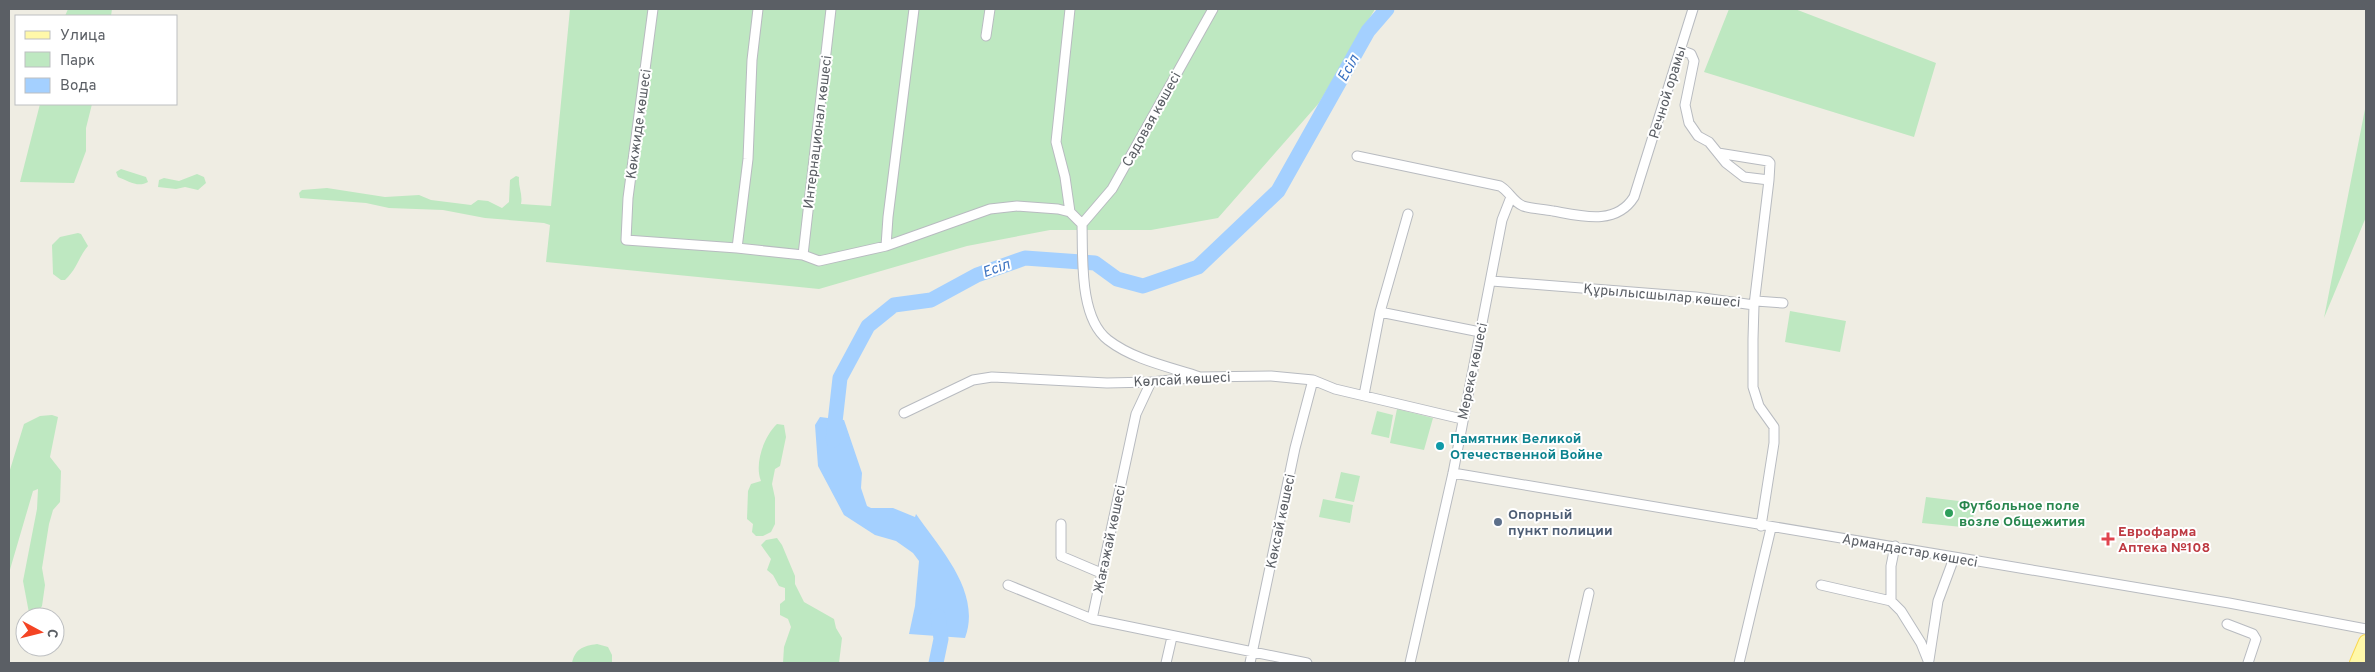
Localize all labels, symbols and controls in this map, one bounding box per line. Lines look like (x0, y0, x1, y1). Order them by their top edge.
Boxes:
legend (15, 15, 178, 105)
text: Улица (60, 27, 105, 46)
street label: Речной орамы (1646, 44, 1691, 141)
text: Парк (60, 52, 95, 71)
water label: Есіл (1334, 52, 1365, 86)
street label: Интернационал көшесі (801, 55, 836, 210)
street label: Көкжиде көшесі (623, 68, 656, 180)
street label: Садовая көшесі (1119, 69, 1185, 170)
text: Вода (60, 77, 96, 96)
water label: Есіл (980, 256, 1013, 283)
street label: Құрылысшылар көшесі (1583, 281, 1741, 312)
street label: Мереке көшесі (1455, 321, 1492, 421)
street label: Көлсай көшесі (1133, 369, 1231, 392)
place label: Памятник Великой Отечественной Войне (1450, 431, 1603, 464)
marker: Памятник Великой Отечественной Войне (1434, 440, 1446, 452)
street label: Көксай көшесі (1263, 472, 1300, 570)
street label: Жағажай көшесі (1091, 484, 1130, 595)
place label: Футбольное поле возле Общежития (1959, 498, 2085, 531)
place label: Опорный пункт полиции (1508, 507, 1613, 540)
marker: Футбольное поле возле Общежития (1943, 507, 1955, 519)
marker: Опорный пункт полиции (1492, 516, 1504, 528)
place label: Еврофарма Аптека №108 (2118, 524, 2210, 557)
street label: Армандастар көшесі (1841, 531, 1979, 572)
marker: Еврофарма Аптека №108 (2102, 533, 2114, 545)
north arrow (15, 607, 65, 657)
text: С (42, 628, 60, 639)

